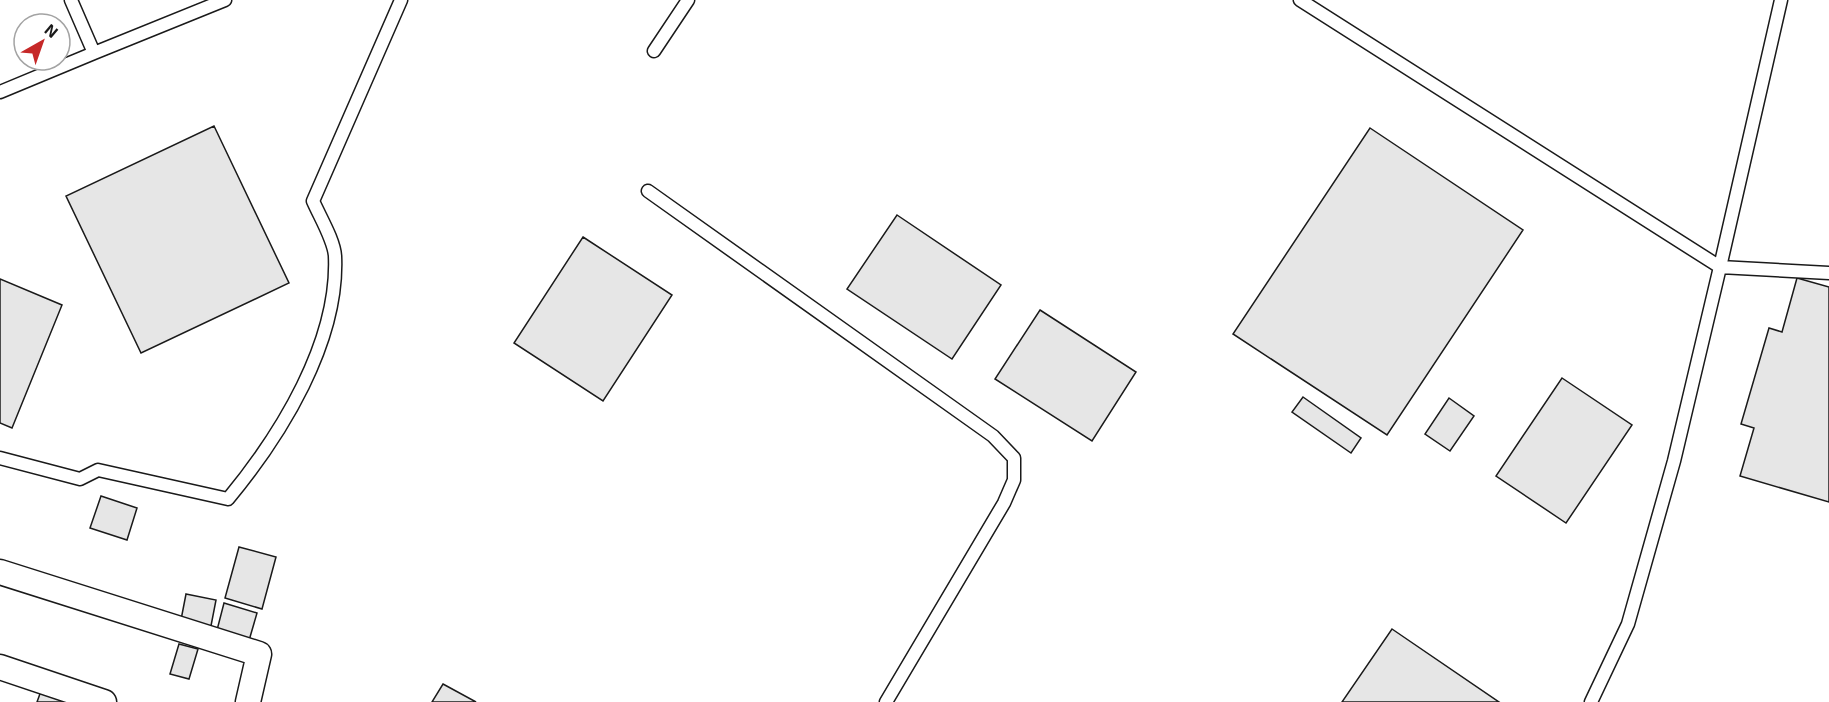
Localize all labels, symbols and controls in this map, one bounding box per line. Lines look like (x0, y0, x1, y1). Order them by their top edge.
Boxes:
north arrow (12, 12, 72, 72)
text: N (41, 19, 62, 41)

